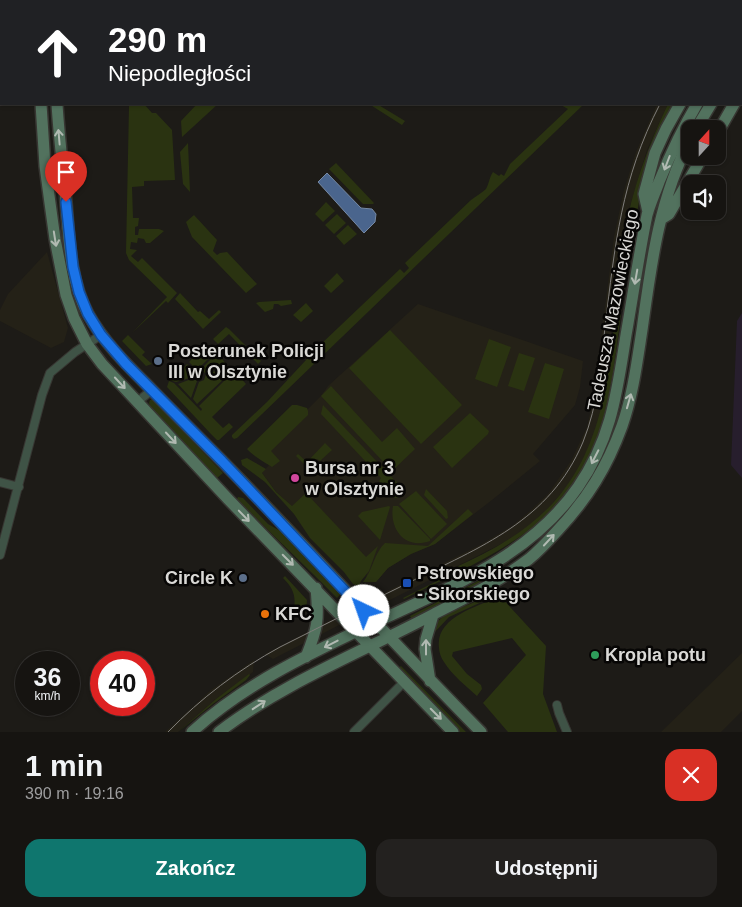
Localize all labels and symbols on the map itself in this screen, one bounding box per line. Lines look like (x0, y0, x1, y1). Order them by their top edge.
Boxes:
north arrow (681, 120, 726, 165)
one-way arrow (54, 129, 64, 145)
pin (45, 151, 87, 202)
one-way arrow (662, 154, 671, 170)
street label: Tadeusza Mazowieckiego (584, 207, 642, 413)
one-way arrow (51, 231, 61, 247)
one-way arrow (631, 269, 640, 285)
place label: Posterunek Policji III w Olsztynie (168, 341, 324, 382)
marker: Posterunek Policji III w Olsztynie (152, 355, 164, 367)
one-way arrow (114, 377, 126, 390)
one-way arrow (625, 394, 635, 410)
one-way arrow (165, 432, 177, 444)
one-way arrow (590, 449, 600, 464)
place label: Bursa nr 3 w Olsztynie (304, 458, 404, 499)
marker: Bursa nr 3 w Olsztynie (289, 472, 301, 484)
one-way arrow (238, 510, 250, 522)
one-way arrow (543, 533, 555, 546)
one-way arrow (282, 554, 294, 567)
place label: Pstrowskiego - Sikorskiego (417, 563, 534, 604)
place label: Circle K (165, 568, 233, 588)
marker: Circle K (237, 572, 249, 584)
marker: Pstrowskiego - Sikorskiego (401, 577, 413, 589)
position arrow (337, 584, 389, 636)
place label: KFC (275, 604, 312, 624)
marker: KFC (259, 608, 271, 620)
one-way arrow (324, 639, 339, 649)
one-way arrow (421, 640, 431, 656)
place label: Kropla potu (605, 645, 706, 665)
marker: Kropla potu (589, 649, 601, 661)
speed limit sign: 40 (90, 651, 155, 716)
one-way arrow (252, 699, 266, 710)
one-way arrow (430, 708, 442, 721)

